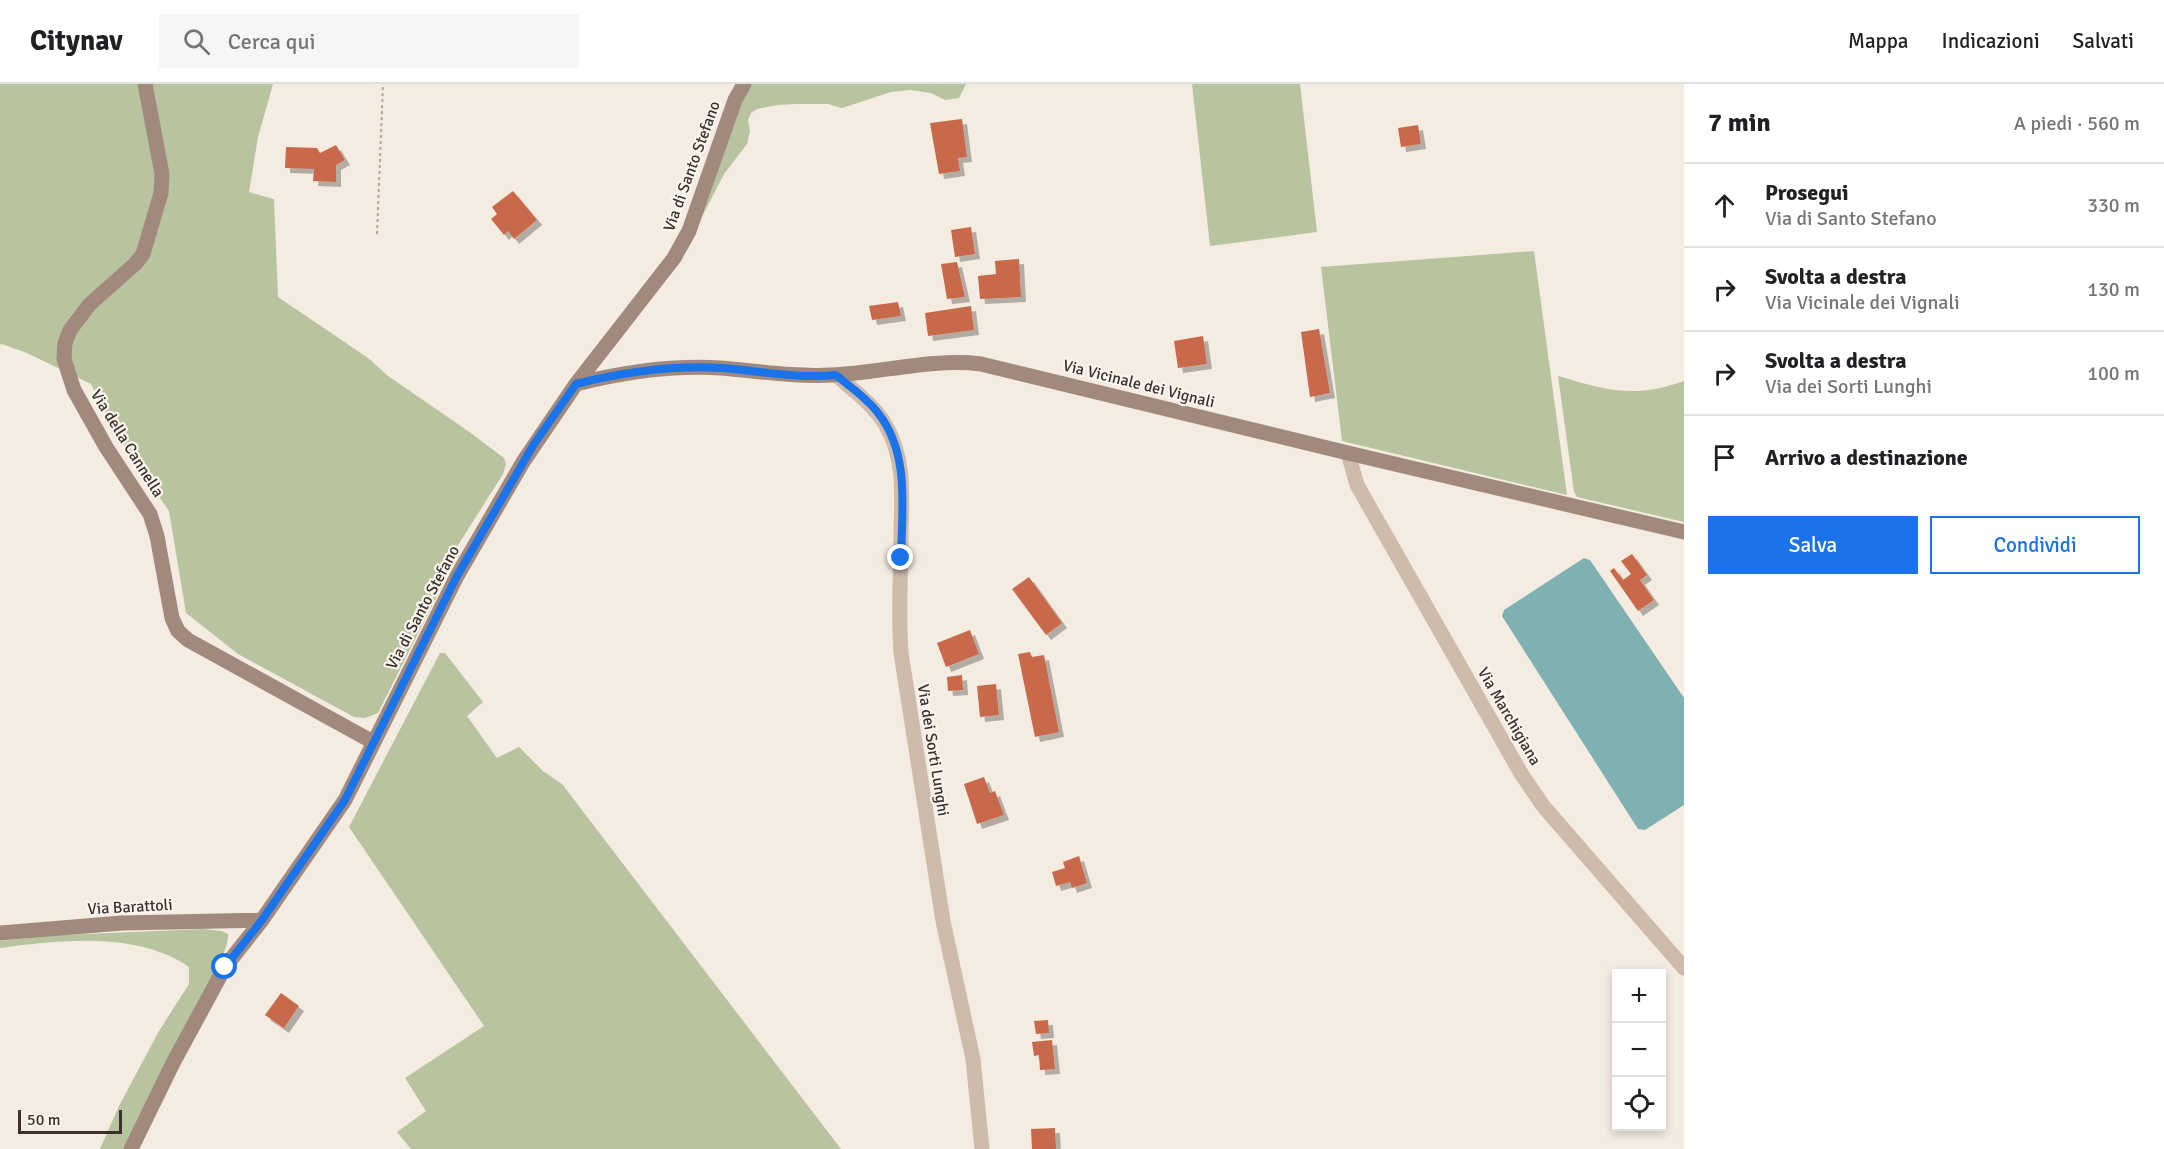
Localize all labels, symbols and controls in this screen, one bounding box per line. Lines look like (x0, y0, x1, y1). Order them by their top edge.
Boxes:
search box (159, 14, 579, 68)
text: Citynav (30, 24, 123, 58)
icon: search (180, 25, 213, 58)
text: Cerca qui (228, 28, 315, 55)
text: Mappa (1848, 28, 1909, 54)
text: Indicazioni (1942, 28, 2040, 54)
text: Salvati (2073, 28, 2134, 54)
street label: Via di Santo Stefano (659, 98, 725, 234)
text: 7 min (1708, 107, 1771, 139)
text: A piedi · 560 m (2014, 111, 2140, 136)
text: Prosegui (1765, 179, 1849, 206)
icon: ahead (1708, 189, 1741, 222)
text: 330 m (2087, 193, 2140, 218)
text: Via di Santo Stefano (1765, 206, 1937, 231)
text: Svolta a destra (1765, 263, 1906, 290)
icon: right (1708, 273, 1741, 306)
text: 130 m (2087, 277, 2140, 302)
text: Via Vicinale dei Vignali (1765, 290, 1960, 315)
text: Svolta a destra (1765, 347, 1906, 374)
street label: Via Vicinale dei Vignali (1061, 355, 1217, 413)
icon: right (1708, 357, 1741, 390)
text: 100 m (2087, 361, 2140, 386)
text: Via dei Sorti Lunghi (1765, 374, 1932, 399)
street label: Via della Cannella (86, 386, 168, 501)
icon: arrive (1708, 441, 1741, 474)
text: Arrivo a destinazione (1765, 444, 1968, 471)
button: Salva (1708, 516, 1918, 574)
button: Condividi (1930, 516, 2140, 574)
street label: Via di Santo Stefano (382, 542, 464, 673)
route end (887, 544, 913, 570)
street label: Via Marchigiana (1473, 664, 1545, 769)
street label: Via dei Sorti Lunghi (913, 683, 953, 818)
street label: Via Barattoli (87, 895, 173, 919)
route start (211, 953, 237, 979)
map controls (1612, 969, 1666, 1131)
button: + (1612, 969, 1666, 1023)
button: − (1612, 1023, 1666, 1077)
button: locate (1612, 1077, 1666, 1131)
scale bar (18, 1107, 122, 1134)
text: 50 m (27, 1110, 61, 1130)

